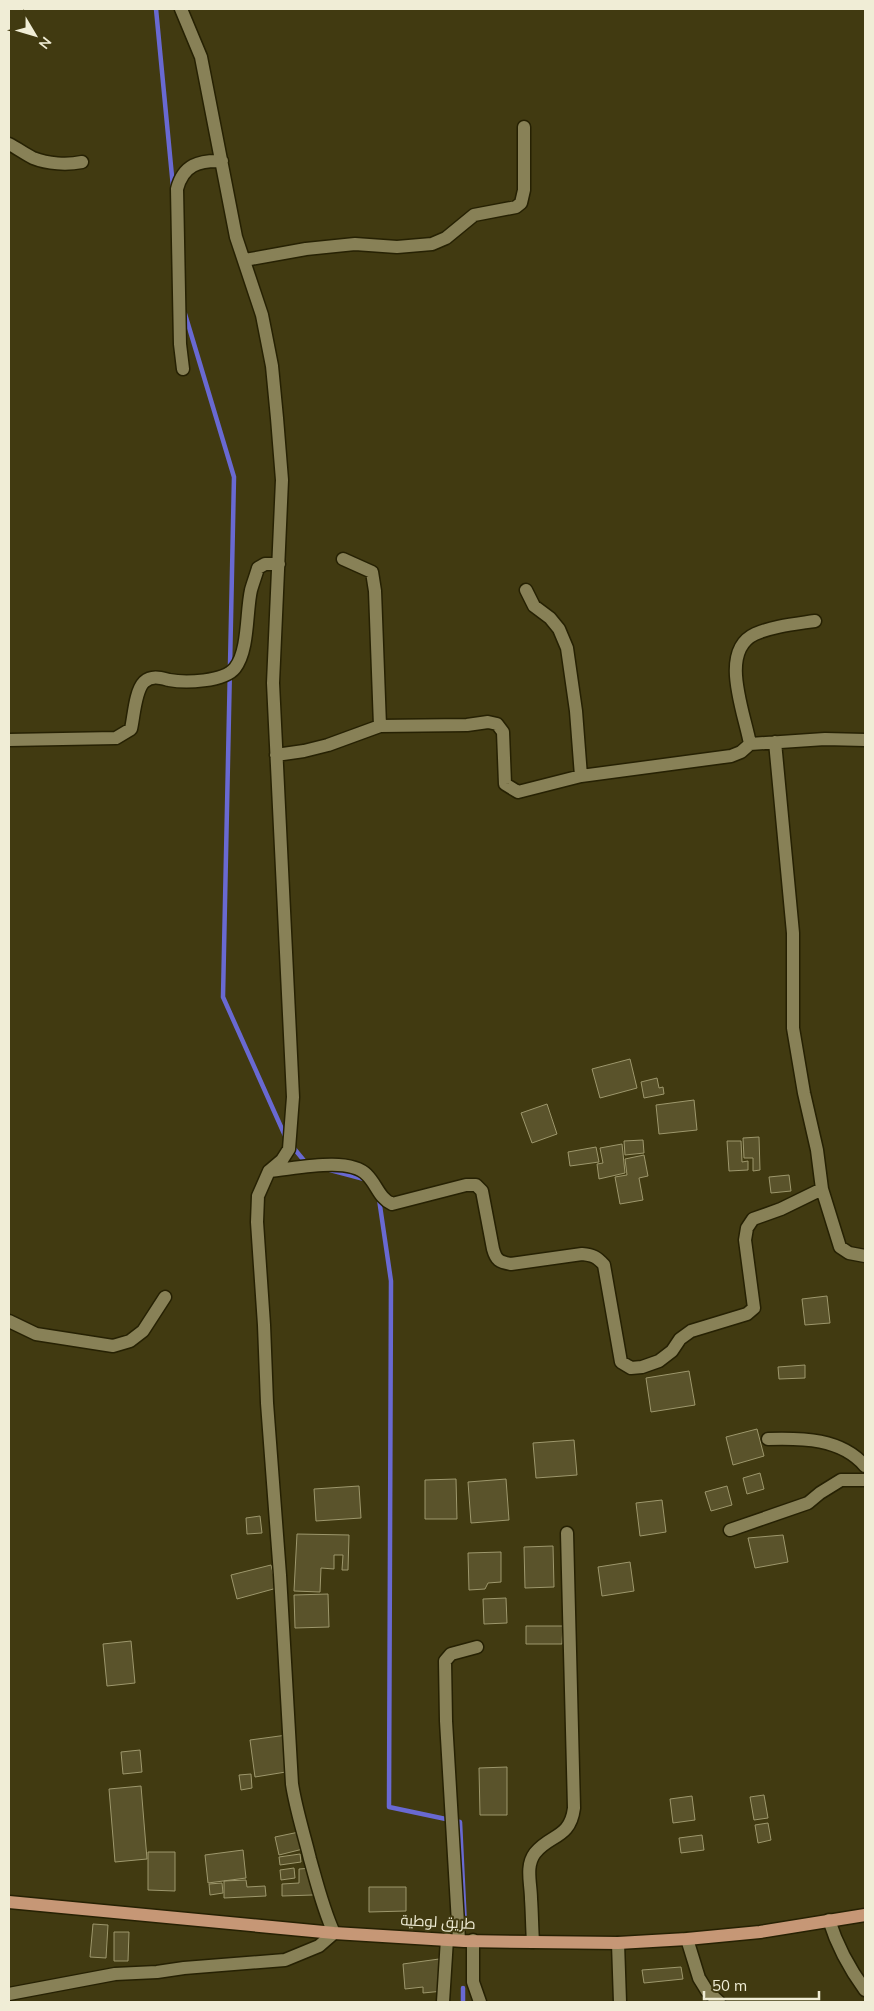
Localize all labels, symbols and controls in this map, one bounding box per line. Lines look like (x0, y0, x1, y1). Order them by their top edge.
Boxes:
north arrow (10, 10, 60, 60)
text: N (35, 33, 56, 53)
street label: طريق لوطية (400, 1910, 476, 1934)
scale bar (704, 1968, 819, 2000)
text: 50 m (712, 1976, 747, 1995)

